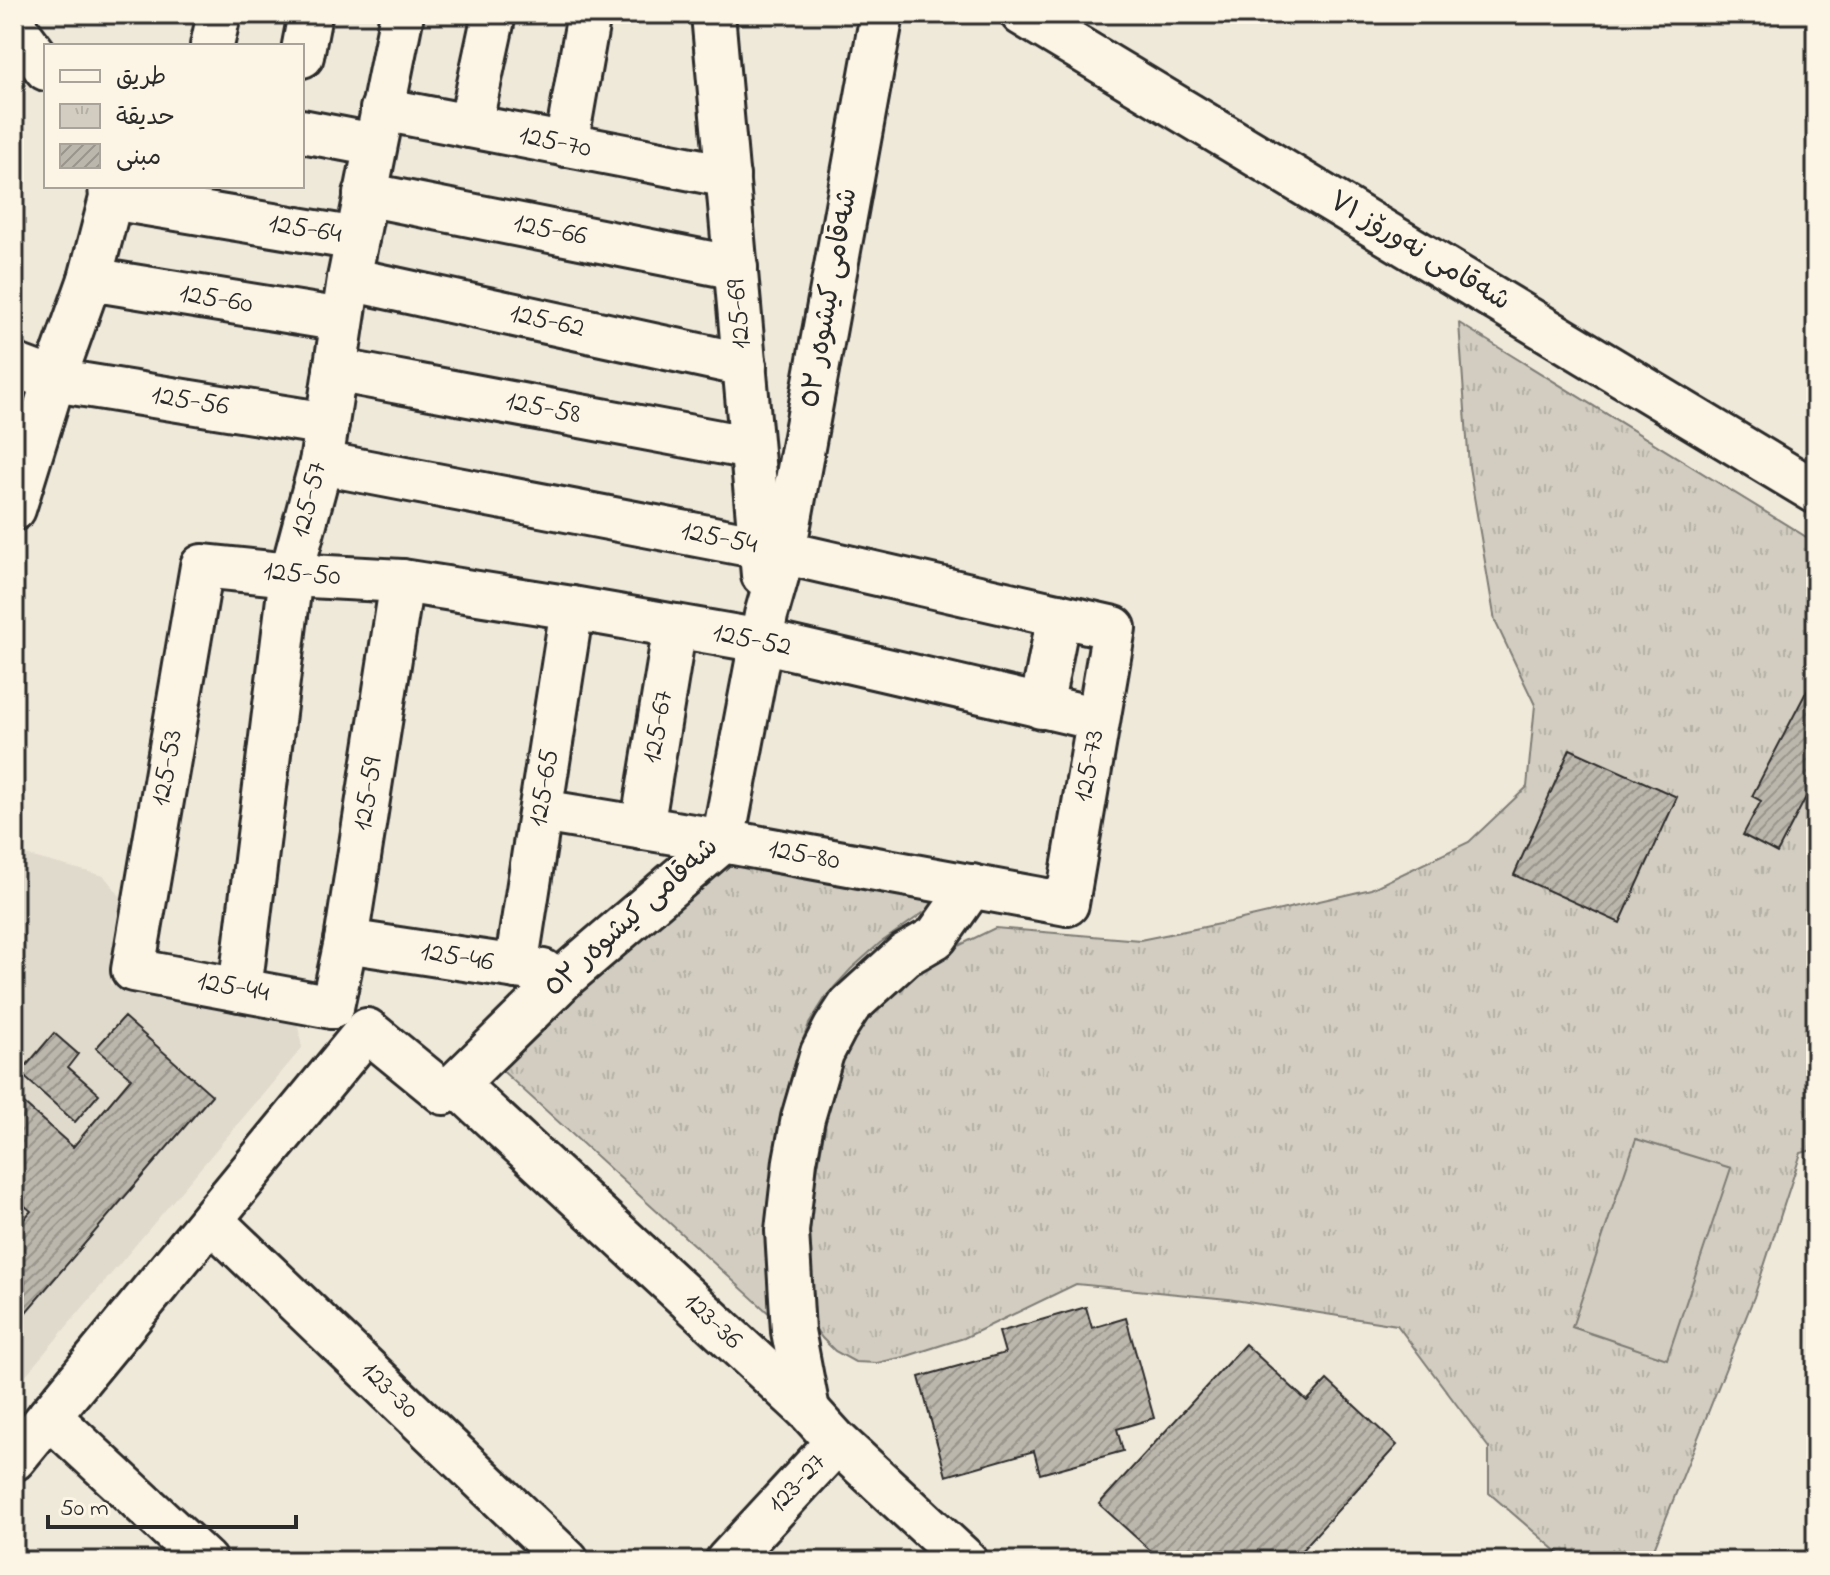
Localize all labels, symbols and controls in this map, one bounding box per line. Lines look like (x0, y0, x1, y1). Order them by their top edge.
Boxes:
legend (44, 44, 304, 188)
text: طريق (116, 61, 166, 96)
text: حديقة (116, 101, 175, 136)
street label: 125-70 (515, 116, 595, 170)
text: مبنى (116, 141, 161, 176)
street label: شەقامی نەورۆز ٧١ (1320, 181, 1518, 323)
street label: شەقامی کیشوەر ٥٣ (790, 185, 870, 411)
street label: 125-64 (266, 204, 345, 256)
street label: 125-66 (510, 204, 590, 258)
street label: 125-60 (176, 274, 256, 326)
street label: 125-69 (716, 277, 763, 351)
street label: 125-62 (506, 294, 588, 350)
street label: 125-56 (148, 376, 232, 428)
street label: 125-58 (502, 382, 584, 436)
street label: 125-57 (281, 457, 339, 542)
street label: 125-54 (677, 512, 761, 567)
street label: 125-50 (262, 552, 342, 598)
street label: 125-52 (709, 613, 795, 669)
street label: 125-67 (632, 687, 686, 767)
street label: 125-53 (141, 727, 195, 809)
street label: 125-73 (1064, 727, 1116, 805)
street label: 125-65 (519, 746, 571, 830)
street label: 125-59 (343, 754, 395, 834)
street label: شەقامی کیشوەر ٥٣ (536, 828, 728, 1008)
street label: 125-80 (765, 830, 843, 882)
street label: 125-46 (418, 932, 496, 984)
street label: 125-44 (194, 962, 273, 1015)
street label: 123-36 (673, 1284, 751, 1360)
street label: 123-30 (350, 1352, 428, 1430)
street label: 123-27 (759, 1444, 837, 1524)
scale bar (48, 1479, 296, 1529)
text: 50 m (60, 1492, 109, 1527)

